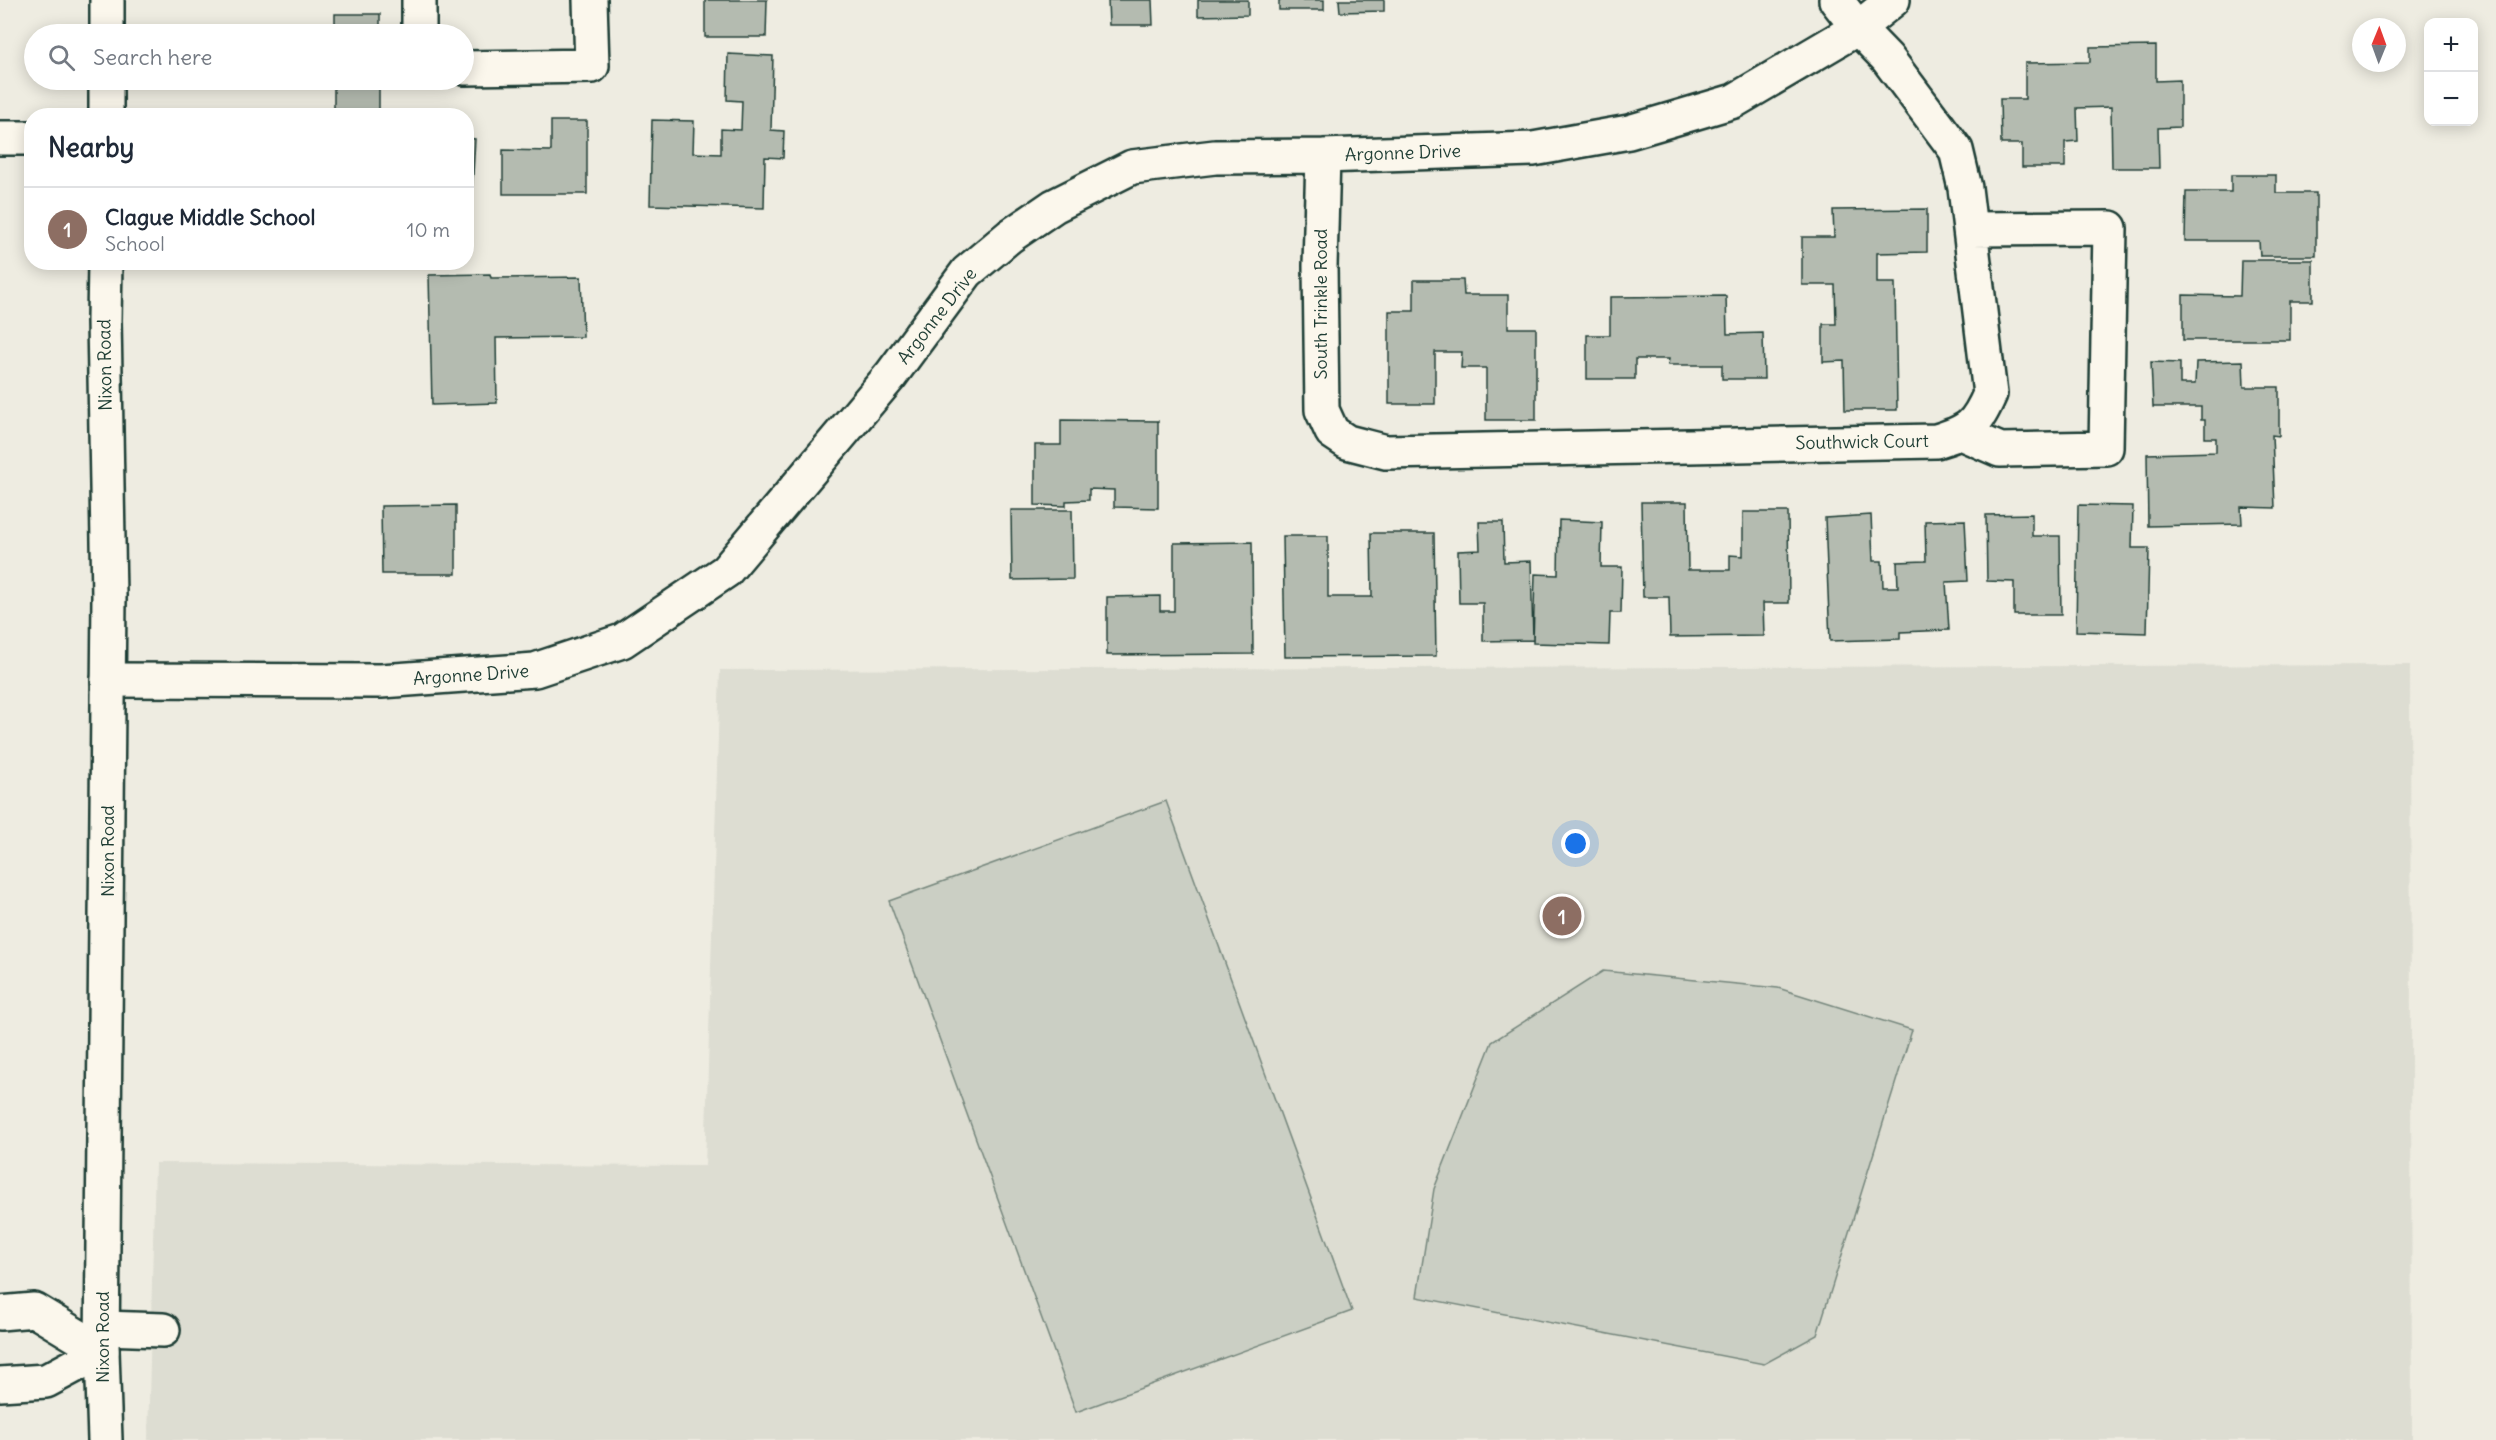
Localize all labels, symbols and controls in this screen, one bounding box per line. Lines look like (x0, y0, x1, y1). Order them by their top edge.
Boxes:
north arrow (2352, 18, 2406, 72)
map controls (2424, 18, 2478, 126)
button: + (2424, 18, 2478, 72)
search box (24, 24, 474, 90)
icon: search (45, 41, 78, 74)
text: Search here (93, 43, 212, 71)
button: − (2424, 72, 2478, 126)
text: Nearby (48, 131, 134, 164)
street label: Argonne Drive (1344, 139, 1461, 166)
text: Clague Middle School (105, 203, 315, 231)
text: 1 (64, 217, 71, 242)
text: 10 m (407, 217, 450, 242)
street label: South Trinkle Road (1309, 228, 1332, 379)
text: School (105, 231, 165, 256)
street label: Argonne Drive (892, 263, 981, 369)
street label: Nixon Road (92, 318, 117, 411)
street label: Southwick Court (1795, 429, 1929, 454)
street label: Argonne Drive (412, 659, 530, 690)
street label: Nixon Road (96, 805, 119, 897)
your location (1561, 829, 1590, 858)
pin: 1 (1542, 894, 1582, 938)
street label: Nixon Road (91, 1291, 114, 1383)

